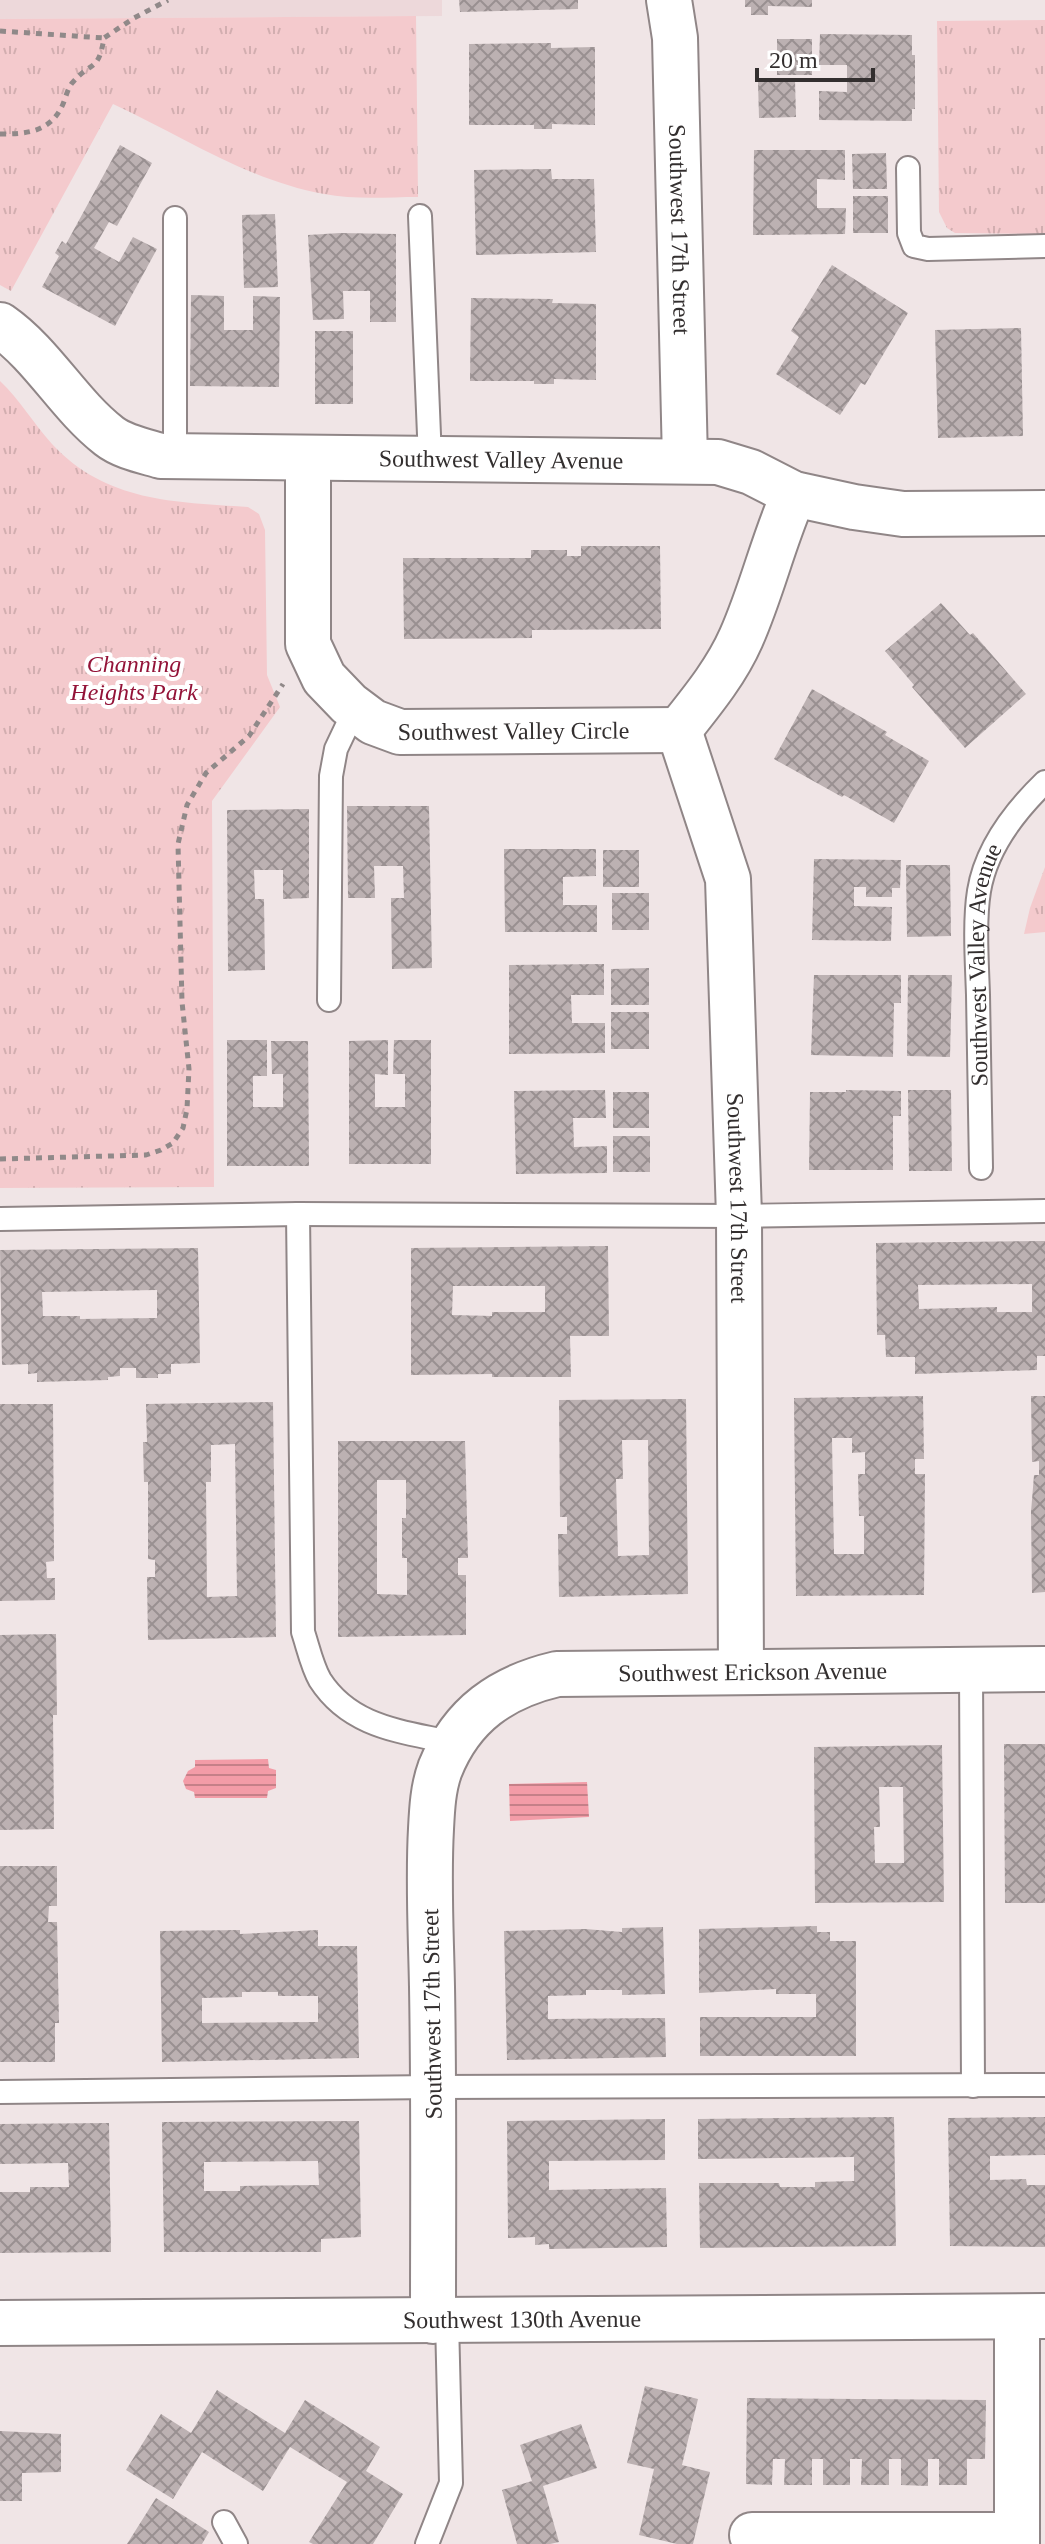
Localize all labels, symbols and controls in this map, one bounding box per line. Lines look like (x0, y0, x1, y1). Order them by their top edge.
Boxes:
scale bar (757, 32, 873, 82)
text: 20 m (769, 47, 818, 73)
street label: Southwest 17th Street (664, 124, 695, 335)
street label: Southwest Valley Avenue (379, 445, 623, 474)
park label: Channing Heights Park (69, 651, 198, 705)
street label: Southwest Valley Circle (398, 717, 629, 745)
street label: Southwest Valley Avenue (963, 839, 1007, 1087)
street label: Southwest 17th Street (722, 1092, 752, 1304)
street label: Southwest Erickson Avenue (618, 1658, 887, 1686)
street label: Southwest 17th Street (417, 1908, 447, 2120)
street label: Southwest 130th Avenue (403, 2306, 641, 2333)

